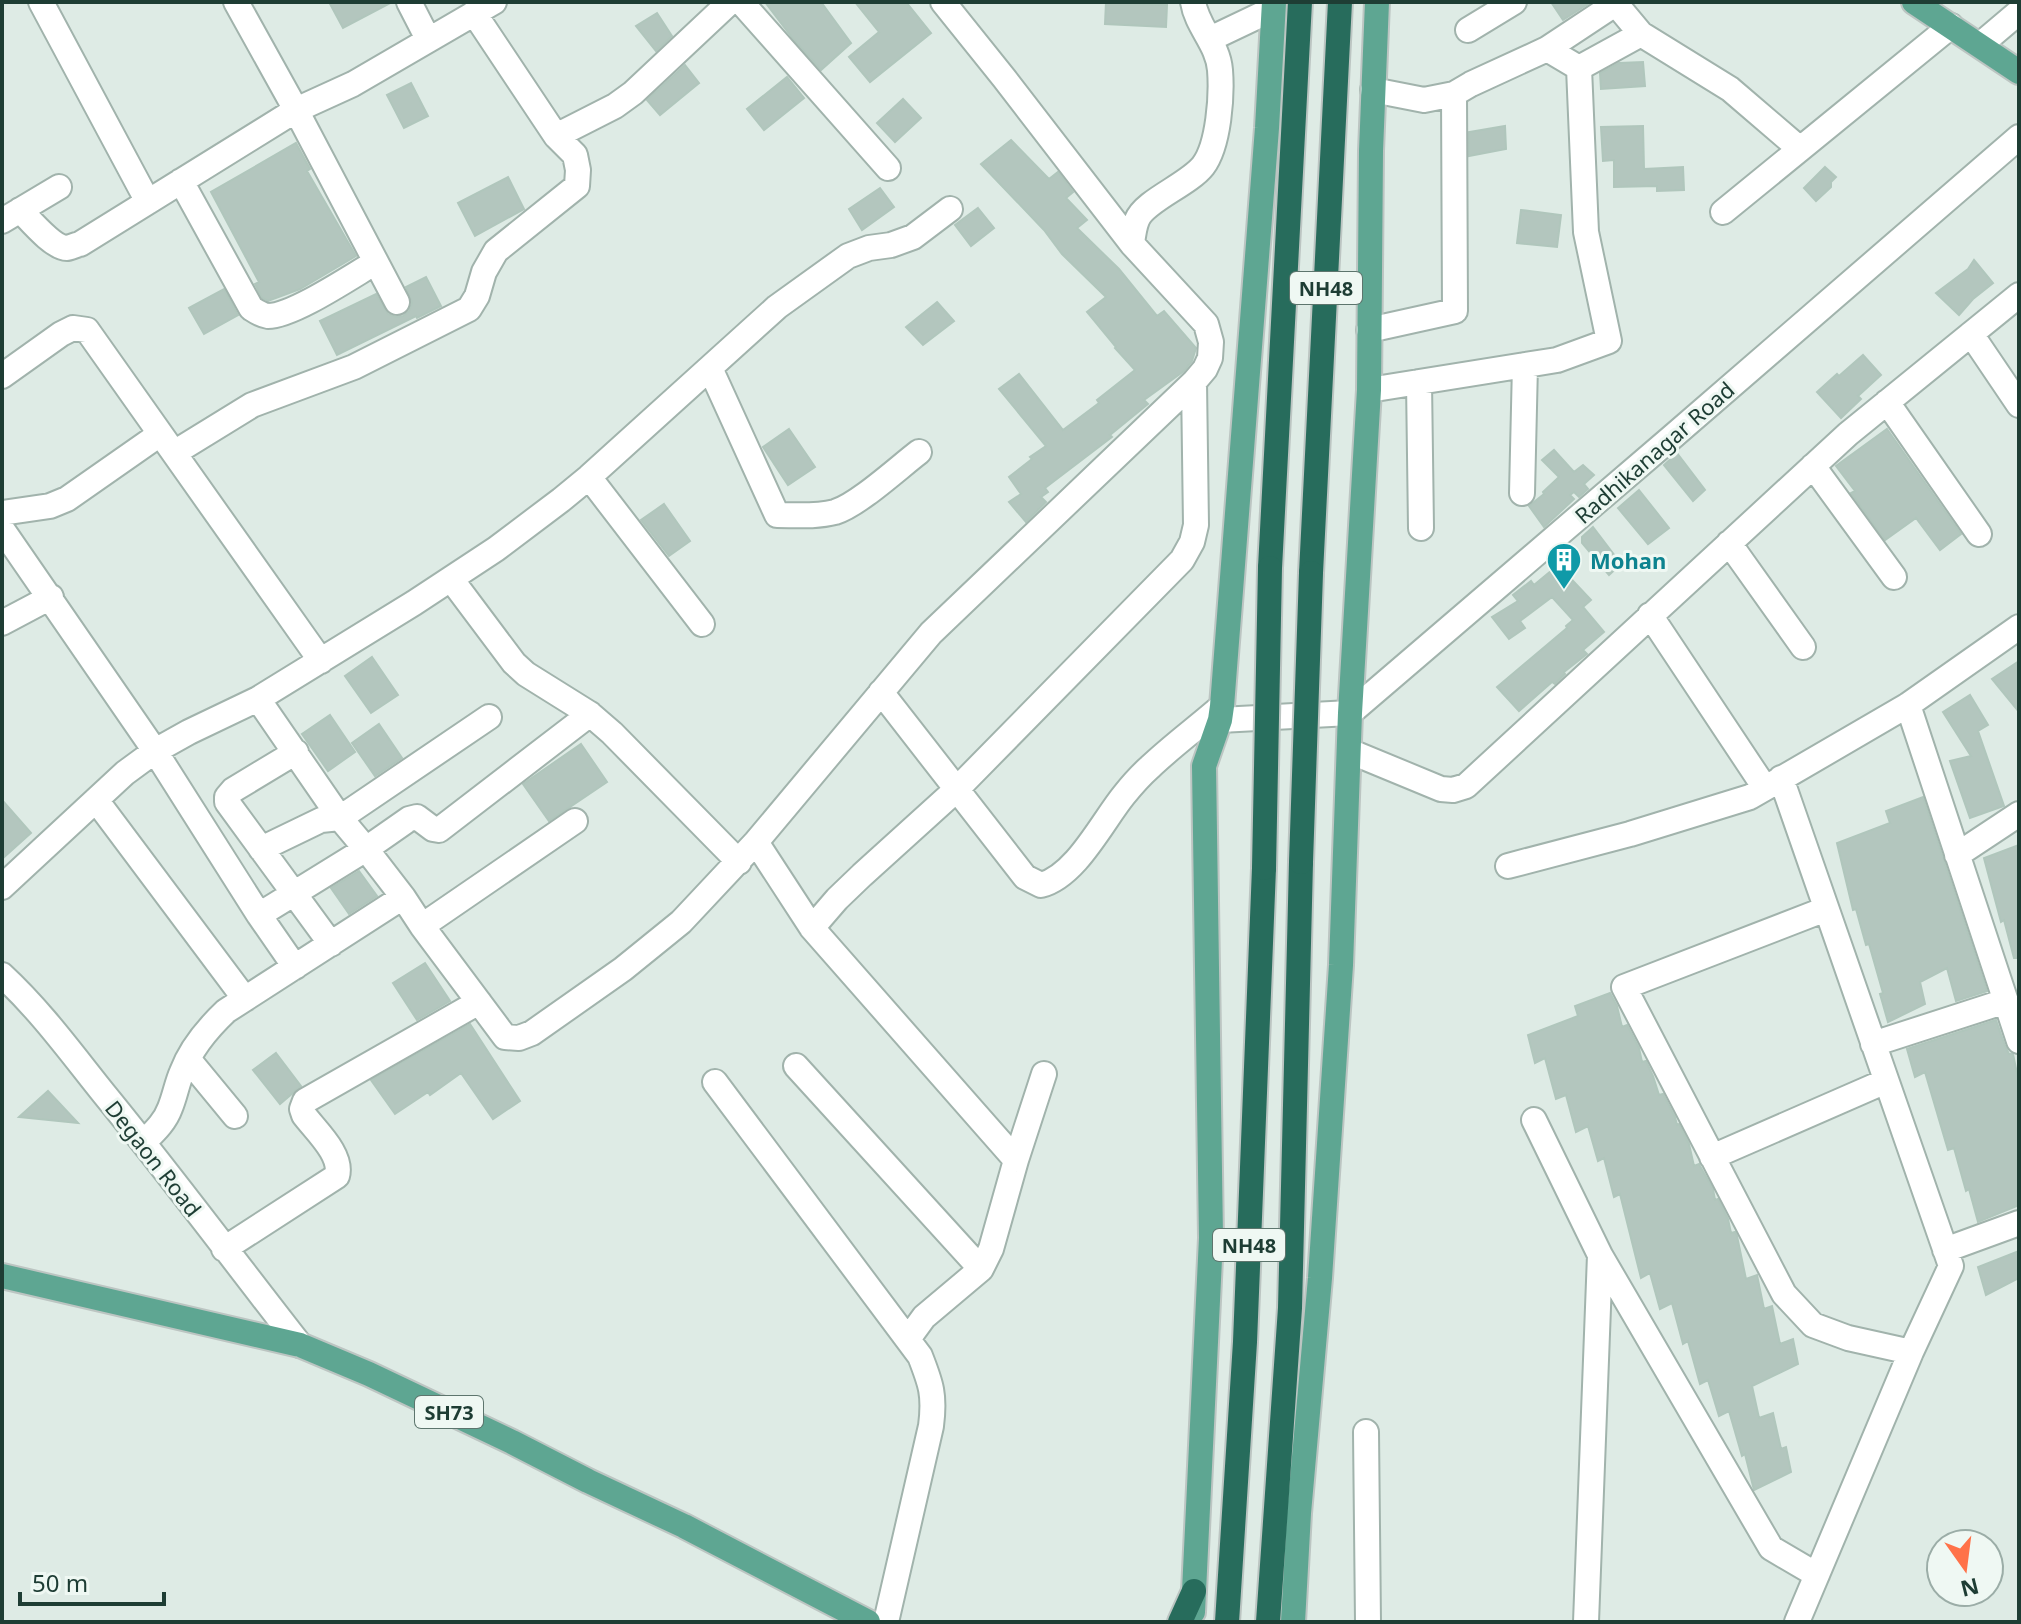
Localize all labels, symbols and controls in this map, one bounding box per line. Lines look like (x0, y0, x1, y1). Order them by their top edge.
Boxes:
road number: NH48 (1290, 272, 1362, 304)
street label: Radhikanagar Road (1568, 374, 1740, 530)
building icon: Mohan (1545, 541, 1583, 591)
place label: Mohan (1590, 545, 1666, 575)
street label: Degaon Road (99, 1094, 209, 1222)
road number: NH48 (1213, 1229, 1285, 1261)
road number: SH73 (415, 1396, 483, 1428)
north arrow (1925, 1528, 2005, 1608)
scale bar (20, 1556, 164, 1606)
text: 50 m (32, 1566, 88, 1599)
text: N (1958, 1572, 1982, 1605)

